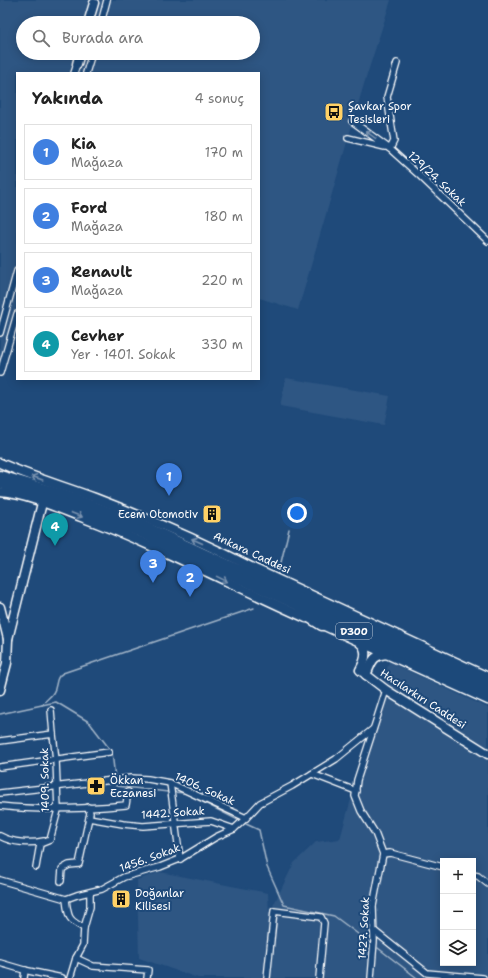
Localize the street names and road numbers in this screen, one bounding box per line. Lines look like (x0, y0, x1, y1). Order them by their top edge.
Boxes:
street label: 129/24. Sokak (405, 148, 469, 210)
street label: Ankara Caddesi (211, 528, 293, 578)
road number: D300 (336, 623, 372, 639)
street label: Hacılarkırı Caddesi (377, 666, 469, 732)
street label: 1409. Sokak (37, 748, 53, 812)
street label: 1406. Sokak (172, 769, 238, 809)
street label: 1442. Sokak (141, 803, 205, 823)
street label: 1456. Sokak (118, 840, 182, 876)
street label: 1427. Sokak (355, 896, 373, 960)

